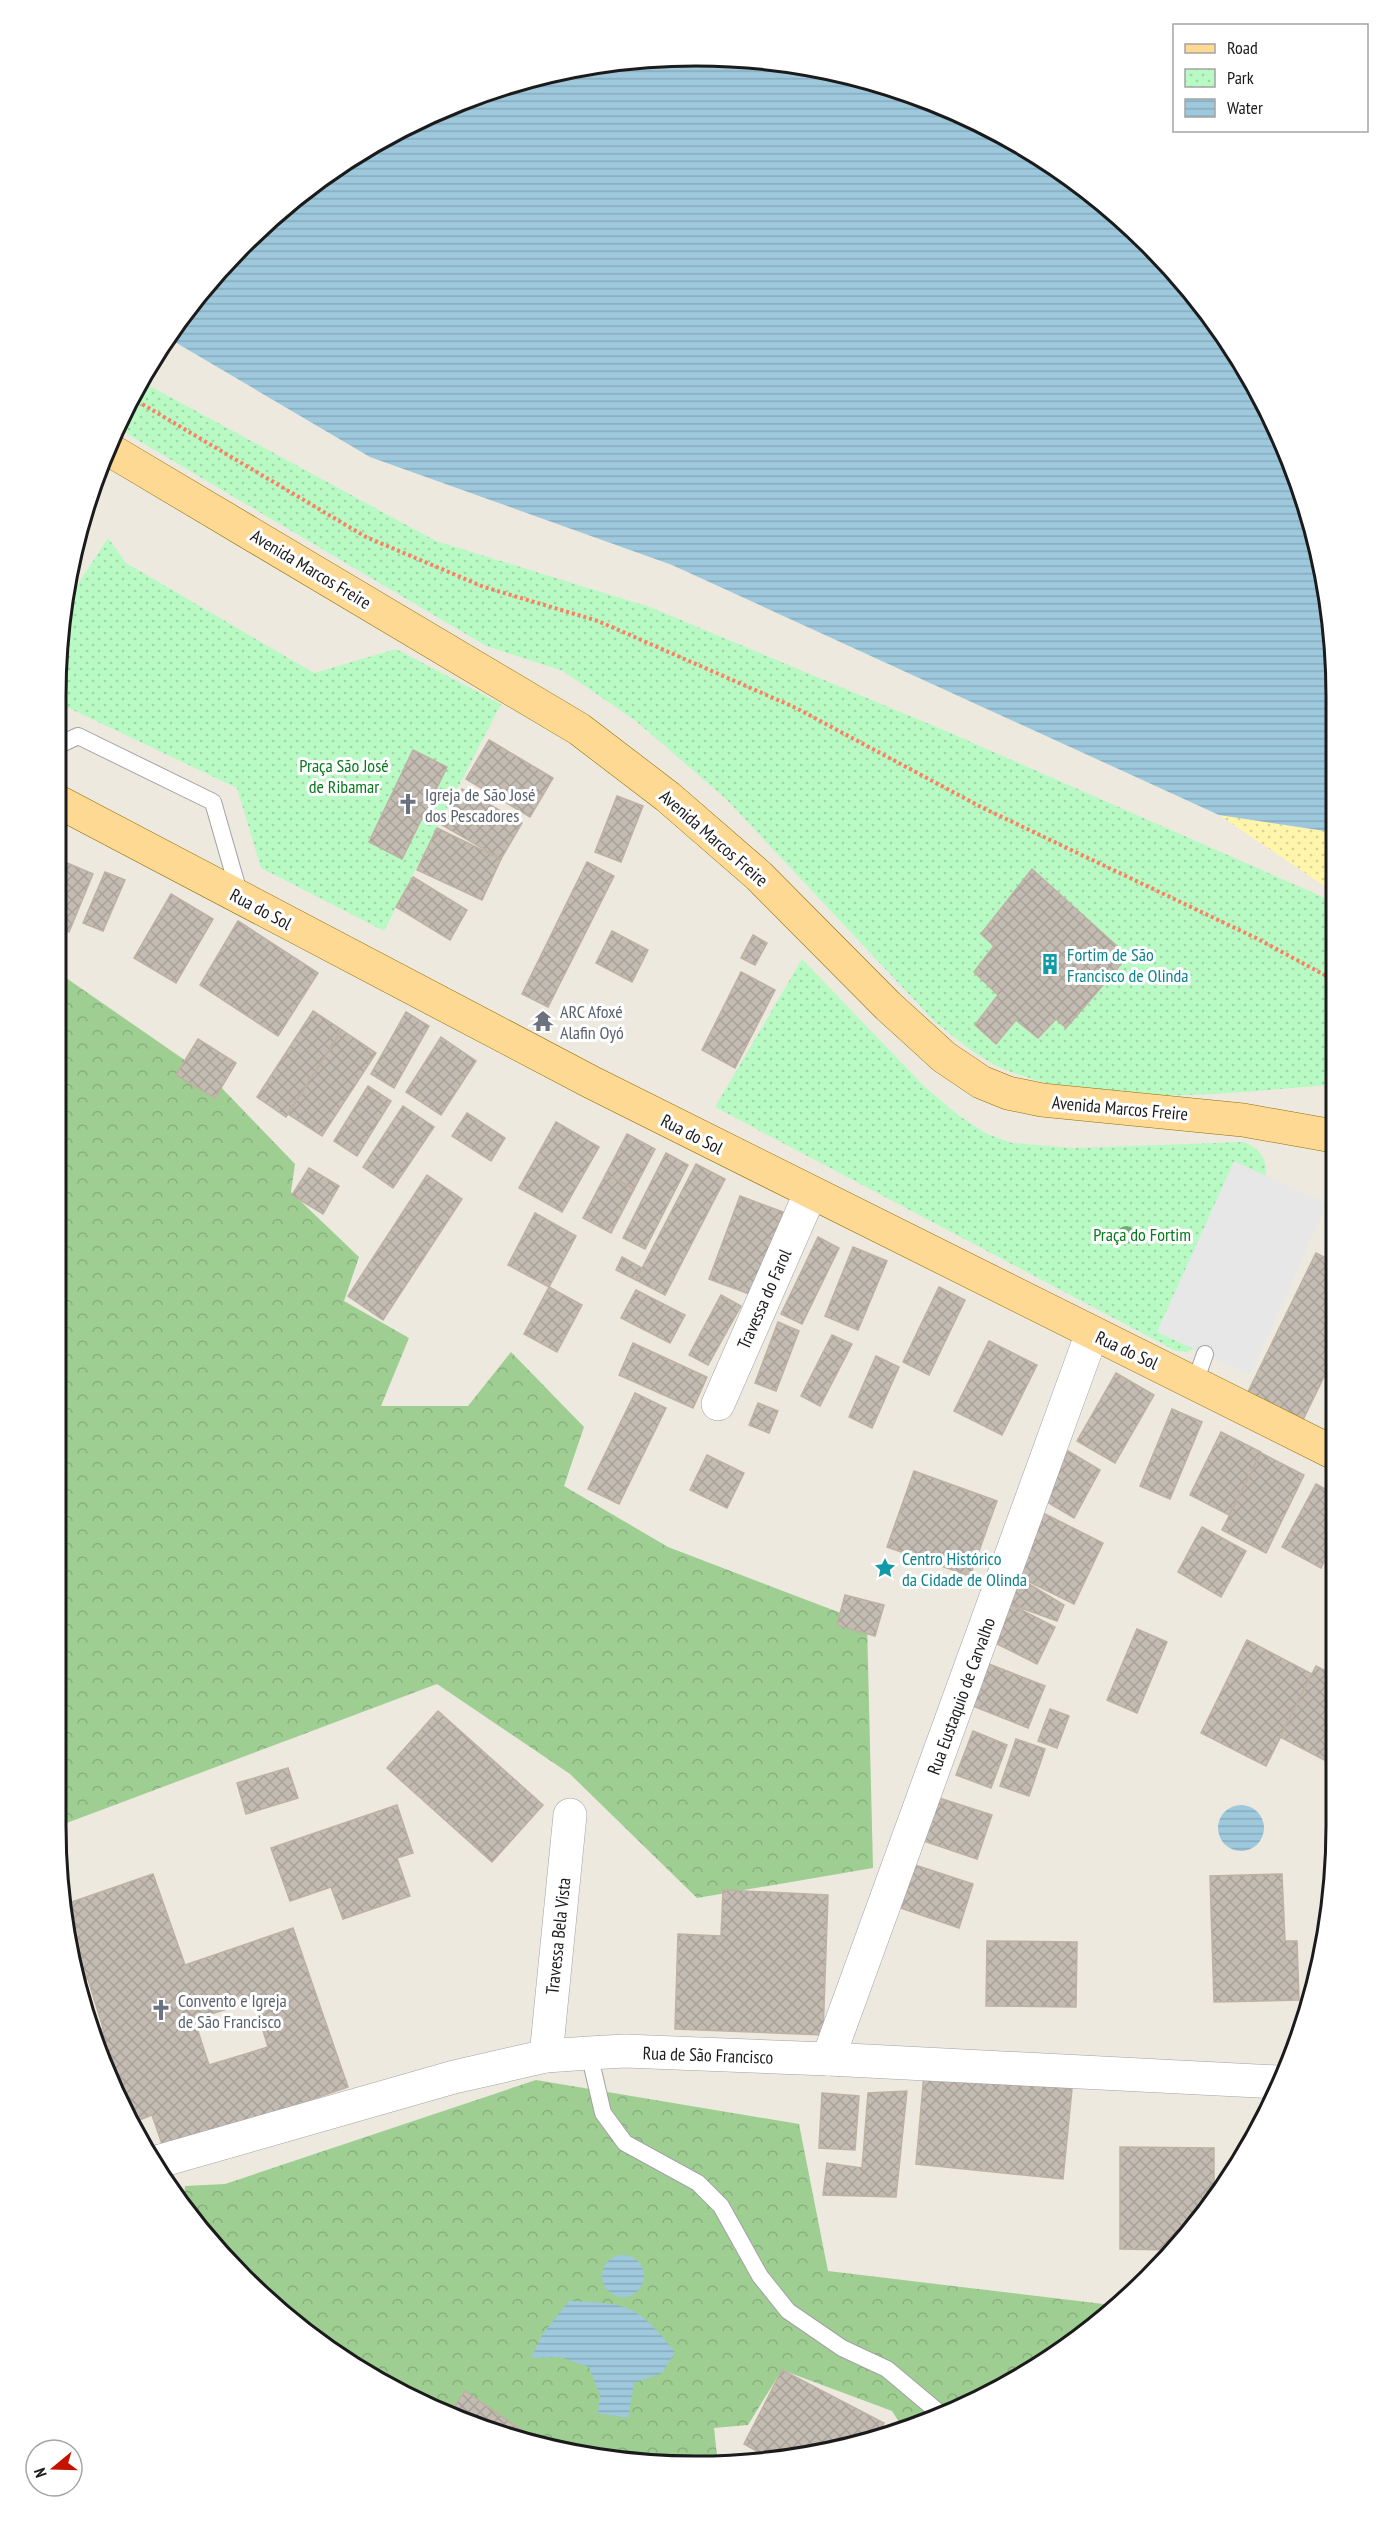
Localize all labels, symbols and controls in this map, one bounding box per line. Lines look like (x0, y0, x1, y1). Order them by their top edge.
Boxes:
legend (1173, 24, 1368, 132)
text: Road (1227, 36, 1258, 59)
text: Park (1227, 66, 1254, 89)
text: Water (1227, 96, 1263, 119)
street label: Avenida Marcos Freire (247, 524, 375, 614)
park label: Praça São José de Ribamar (299, 754, 389, 798)
place label: Igreja de São José dos Pescadores (425, 783, 535, 827)
street label: Avenida Marcos Freire (655, 785, 773, 891)
church icon: Igreja de São José dos Pescadores (396, 792, 420, 816)
street label: Rua do Sol (226, 883, 296, 935)
place label: Fortim de São Francisco de Olinda (1067, 943, 1188, 987)
building icon: Fortim de São Francisco de Olinda (1038, 952, 1062, 976)
place label: ARC Afoxé Alafin Oyó (560, 1000, 624, 1044)
temple icon: ARC Afoxé Alafin Oyó (531, 1009, 555, 1033)
street label: Avenida Marcos Freire (1051, 1091, 1189, 1125)
street label: Rua do Sol (657, 1109, 728, 1160)
park label: Praça do Fortim (1093, 1223, 1191, 1246)
street label: Travessa do Farol (732, 1245, 797, 1353)
street label: Rua do Sol (1092, 1326, 1163, 1375)
place label: Centro Histórico da Cidade de Olinda (902, 1547, 1027, 1591)
place icon: Centro Histórico da Cidade de Olinda (873, 1556, 897, 1580)
street label: Rua Eustaquio de Carvalho (922, 1614, 1000, 1778)
street label: Travessa Bela Vista (540, 1876, 576, 1996)
place label: Convento e Igreja de São Francisco (178, 1989, 287, 2033)
church icon: Convento e Igreja de São Francisco (149, 1998, 173, 2022)
street label: Rua de São Francisco (642, 2041, 774, 2069)
north arrow (24, 2438, 84, 2498)
text: N (29, 2466, 51, 2480)

